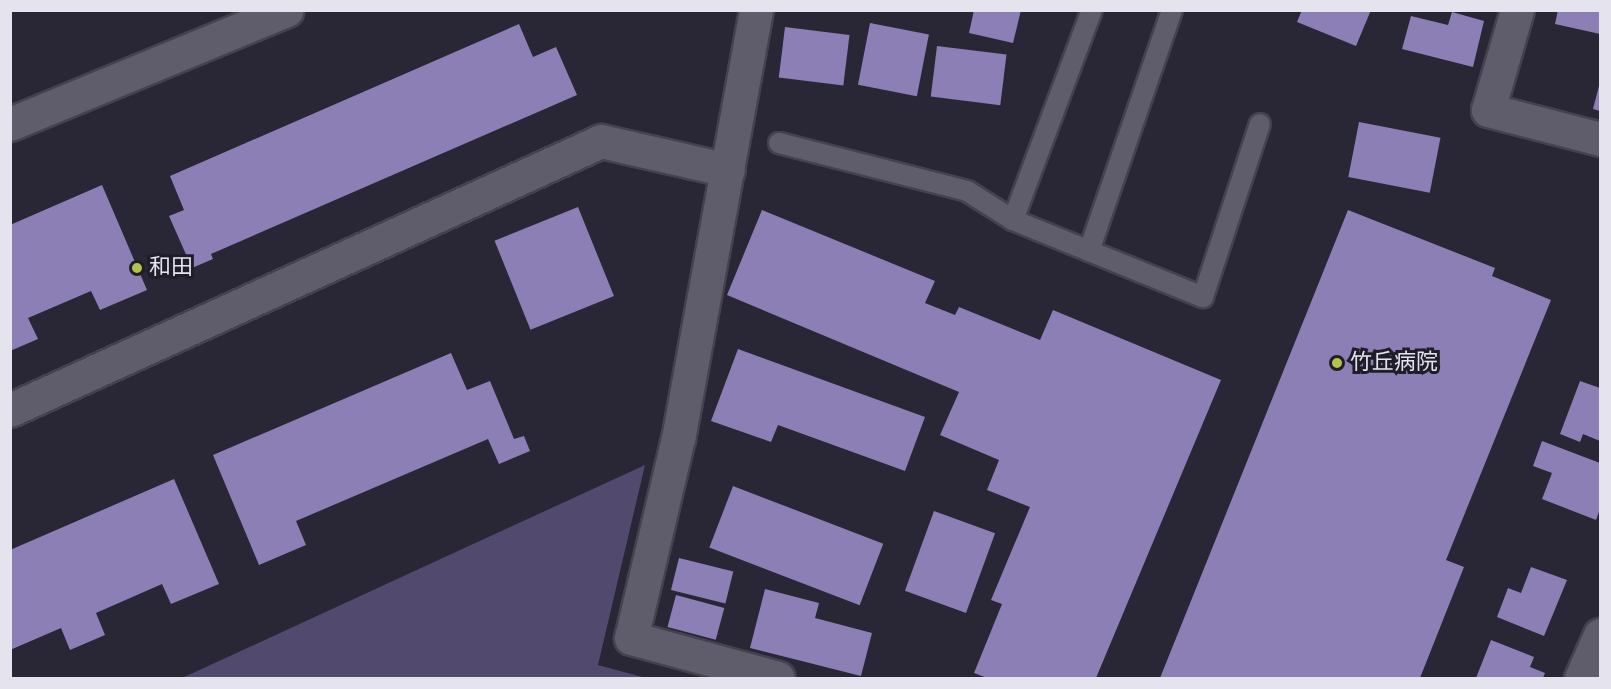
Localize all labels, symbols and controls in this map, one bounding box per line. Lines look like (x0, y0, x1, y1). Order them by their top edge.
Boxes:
place label: 和田 (149, 255, 193, 281)
marker: 和田 (130, 261, 144, 275)
place label: 竹丘病院 (1350, 350, 1438, 376)
marker: 竹丘病院 (1328, 354, 1346, 372)

